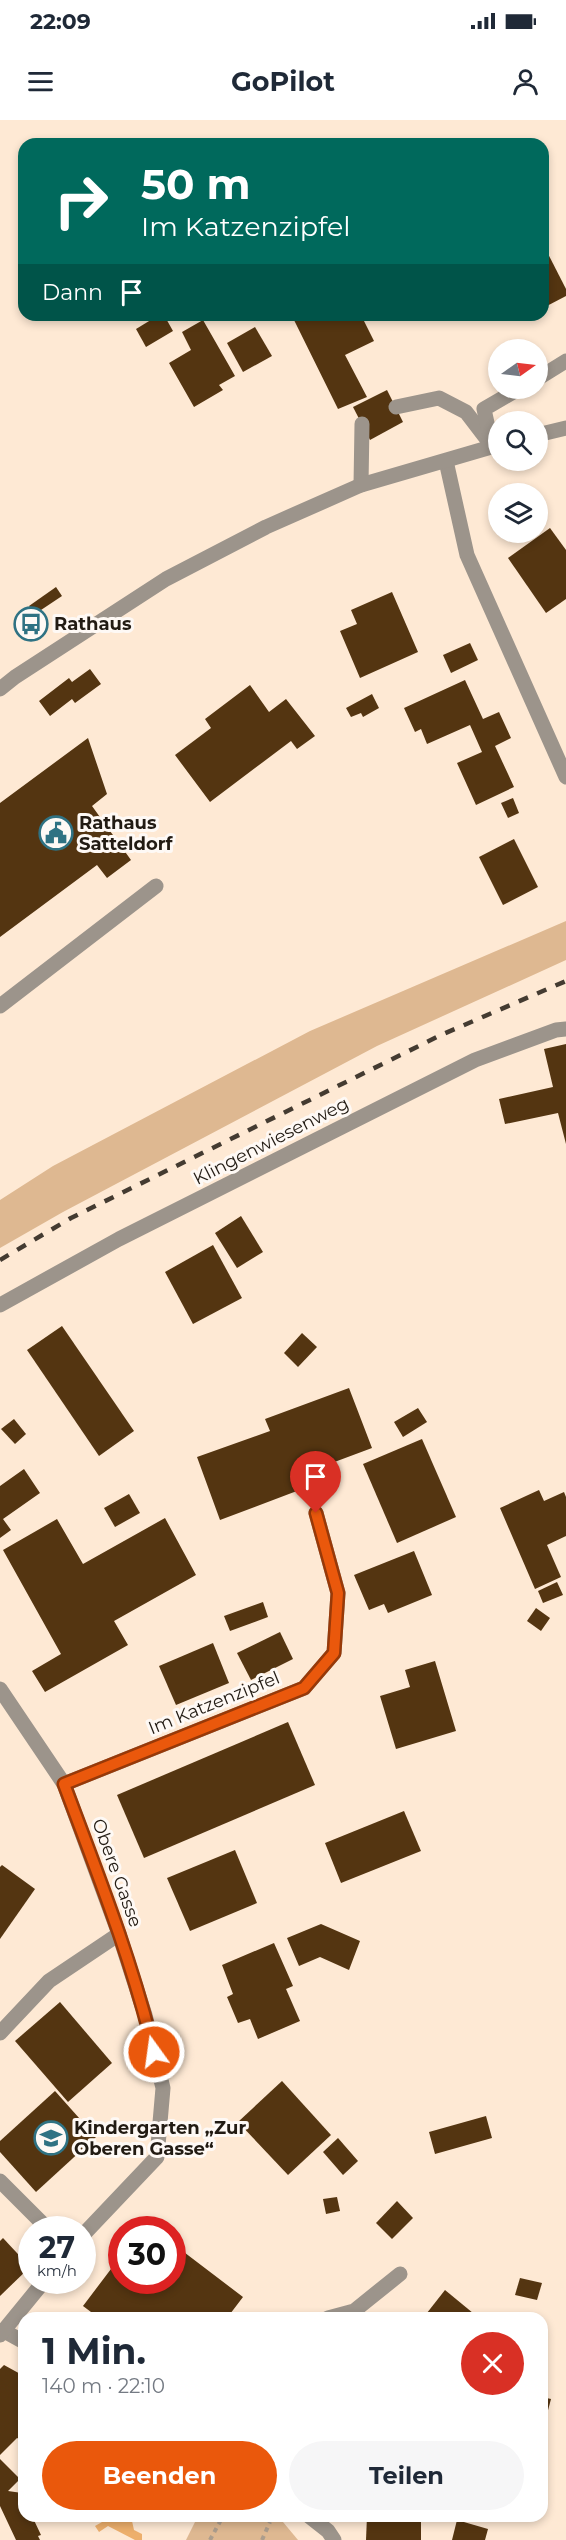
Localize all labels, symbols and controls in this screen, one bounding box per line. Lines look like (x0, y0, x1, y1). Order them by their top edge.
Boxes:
text: 22:09 (30, 8, 91, 35)
icon: menu (24, 65, 57, 98)
text: GoPilot (231, 65, 335, 98)
icon: person (509, 65, 542, 98)
text: 50 m (141, 158, 250, 210)
icon: right (42, 162, 120, 240)
text: Im Katzenzipfel (141, 210, 351, 243)
icon: arrive (115, 276, 148, 309)
text: Dann (42, 279, 103, 306)
north arrow (488, 339, 548, 399)
map controls (488, 339, 548, 543)
button: search (488, 411, 548, 471)
button: layers (488, 483, 548, 543)
bus stop icon: Rathaus (13, 606, 49, 642)
place label: Rathaus (54, 613, 132, 635)
place label: Rathaus Satteldorf (79, 812, 174, 855)
public building icon: Rathaus Satteldorf (38, 815, 74, 851)
street label: Klingenwiesenweg (189, 1092, 353, 1190)
pin (290, 1451, 341, 1513)
icon: arrive (299, 1460, 332, 1493)
street label: Im Katzenzipfel (145, 1667, 283, 1739)
street label: Obere Gasse (87, 1816, 147, 1930)
position arrow (122, 2020, 186, 2084)
place label: Kindergarten „Zur Oberen Gasse“ (74, 2117, 246, 2160)
school or university icon: Kindergarten „Zur Oberen Gasse“ (33, 2120, 69, 2156)
speed limit sign: 30 (108, 2216, 186, 2294)
text: 27 (39, 2229, 75, 2266)
text: km/h (37, 2261, 77, 2280)
text: 1 Min. (42, 2329, 146, 2373)
button: close (461, 2332, 524, 2395)
text: 140 m · 22:10 (42, 2374, 165, 2398)
button: Beenden (42, 2441, 277, 2510)
button: Teilen (289, 2441, 524, 2510)

